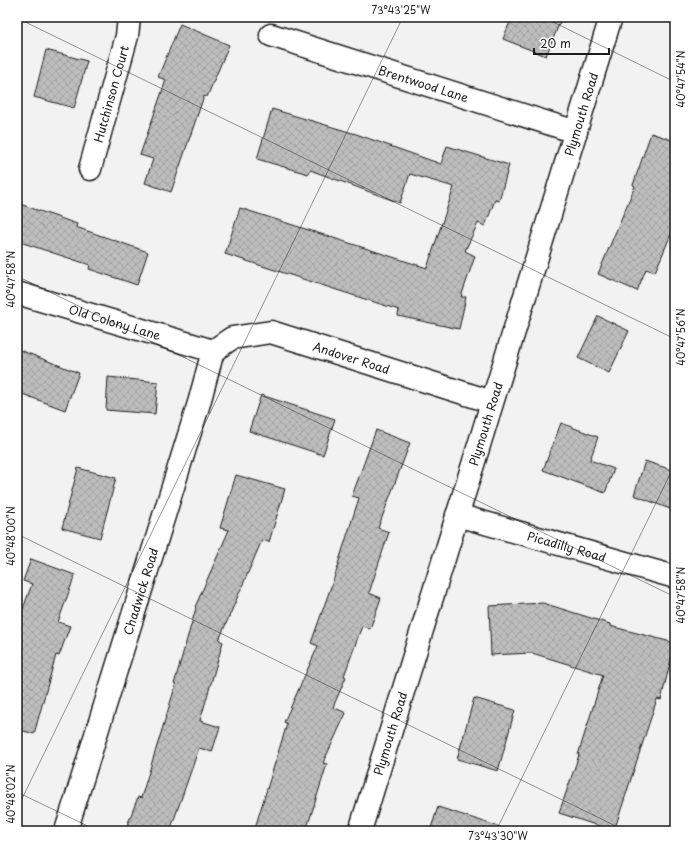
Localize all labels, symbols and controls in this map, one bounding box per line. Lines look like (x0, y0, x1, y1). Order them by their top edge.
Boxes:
text: 73°43'25"W (372, 2, 431, 17)
scale bar (534, 30, 609, 56)
text: 20 m (540, 34, 571, 52)
street label: Hutchinson Court (89, 43, 133, 144)
text: 40°47'54"N (673, 50, 688, 107)
street label: Brentwood Lane (376, 61, 471, 106)
street label: Plymouth Road (560, 70, 602, 158)
text: 40°47'58"N (3, 250, 18, 307)
street label: Old Colony Lane (67, 300, 163, 344)
text: 40°47'56"N (673, 308, 688, 366)
street label: Andover Road (311, 337, 392, 378)
street label: Plymouth Road (464, 380, 507, 468)
text: 40°48'00"N (3, 506, 18, 566)
street label: Picadilly Road (525, 526, 608, 566)
street label: Chadwick Road (118, 545, 163, 637)
text: 40°47'58"N (673, 566, 688, 623)
street label: Plymouth Road (369, 689, 411, 778)
text: 40°48'02"N (3, 764, 18, 824)
text: 73°43'30"W (468, 828, 528, 843)

